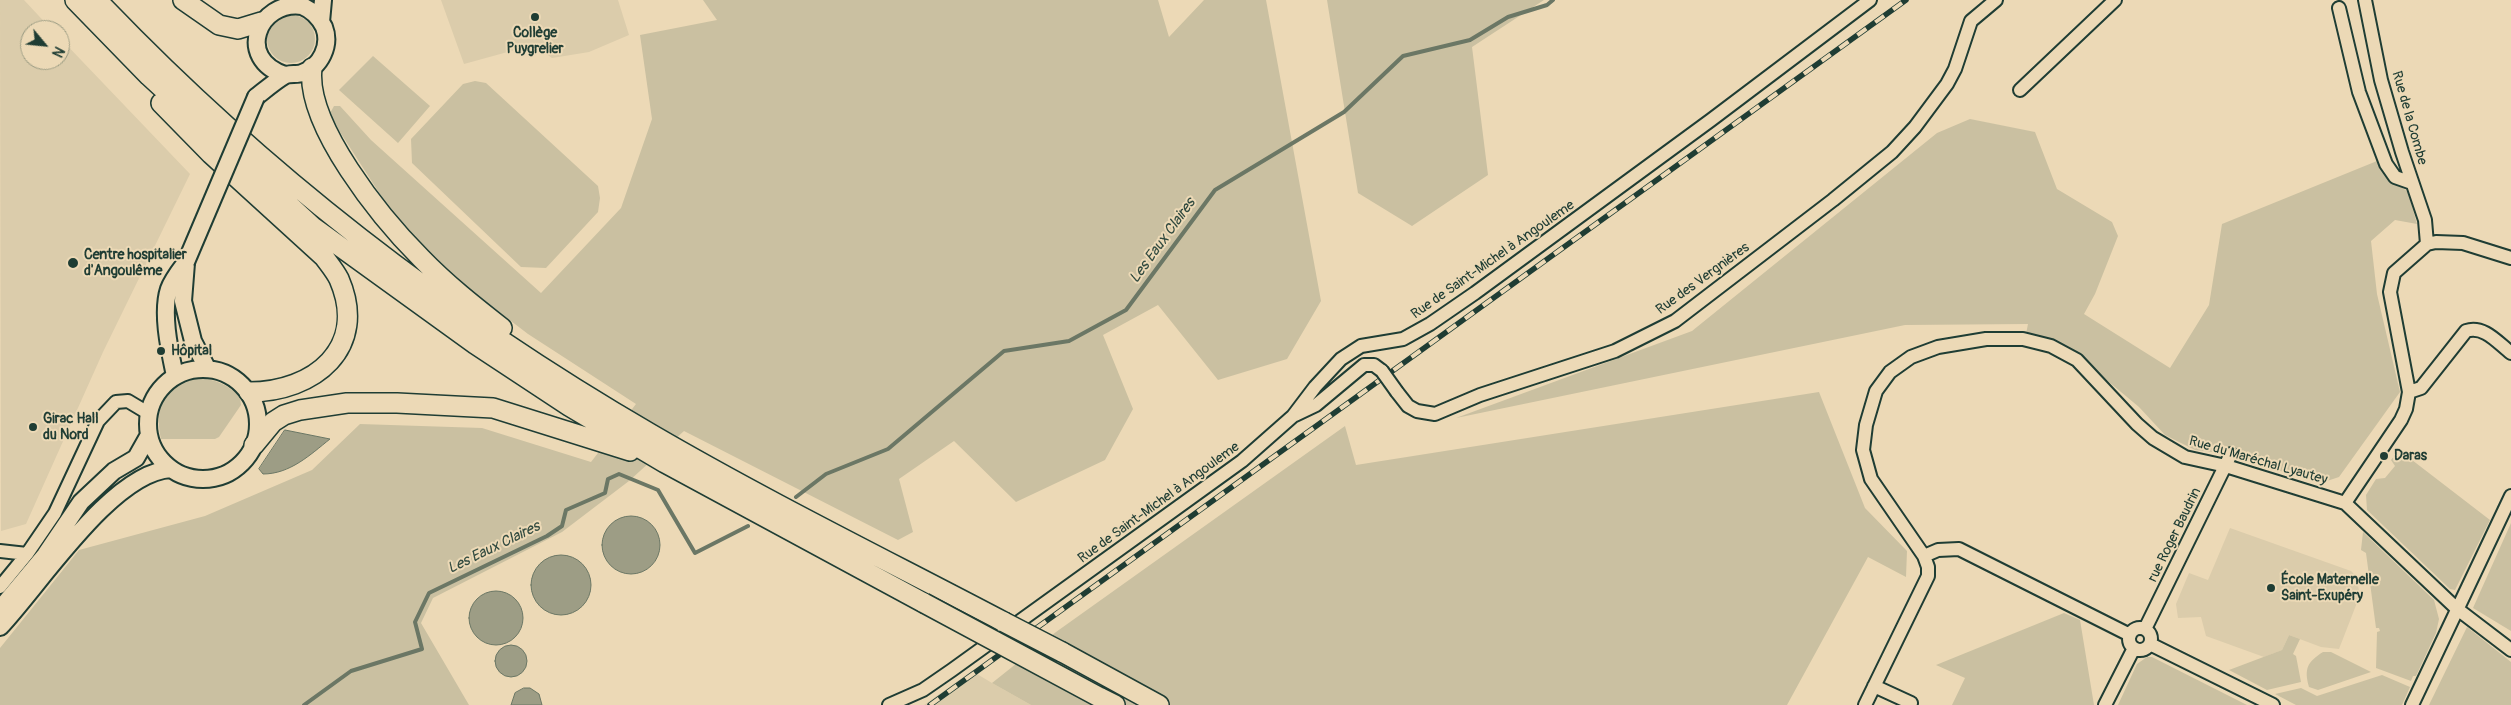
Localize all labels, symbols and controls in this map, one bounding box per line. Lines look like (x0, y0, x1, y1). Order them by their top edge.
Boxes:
marker: Collège Puygrelier (529, 11, 541, 23)
north arrow (20, 20, 70, 70)
place label: Collège Puygrelier (506, 25, 564, 58)
text: N (48, 44, 68, 60)
street label: Rue de la Combe (2388, 69, 2430, 167)
water label: Les Eaux Claires (1126, 195, 1200, 287)
street label: Rue de Saint-Michel à Angouleme (1408, 197, 1578, 323)
street label: Rue des Vergnières (1653, 239, 1753, 319)
place label: Centre hospitalier d'Angoulême (84, 247, 187, 280)
marker: Centre hospitalier d'Angoulême (66, 256, 80, 270)
place label: Hôpital (171, 343, 212, 359)
marker: Hôpital (155, 345, 167, 357)
place label: Girac Hall du Nord (43, 411, 98, 444)
marker: Girac Hall du Nord (27, 421, 39, 433)
street label: Rue du Maréchal Lyautey (2187, 433, 2329, 489)
street label: Rue de Saint-Michel à Angouleme (1075, 439, 1243, 567)
place label: Daras (2394, 448, 2427, 464)
marker: Daras (2378, 450, 2390, 462)
street label: rue Roger Baudrin (2145, 485, 2205, 585)
water label: Les Eaux Claires (445, 518, 543, 578)
place label: École Maternelle Saint-Exupéry (2281, 572, 2379, 604)
marker: École Maternelle Saint-Exupéry (2265, 582, 2277, 594)

